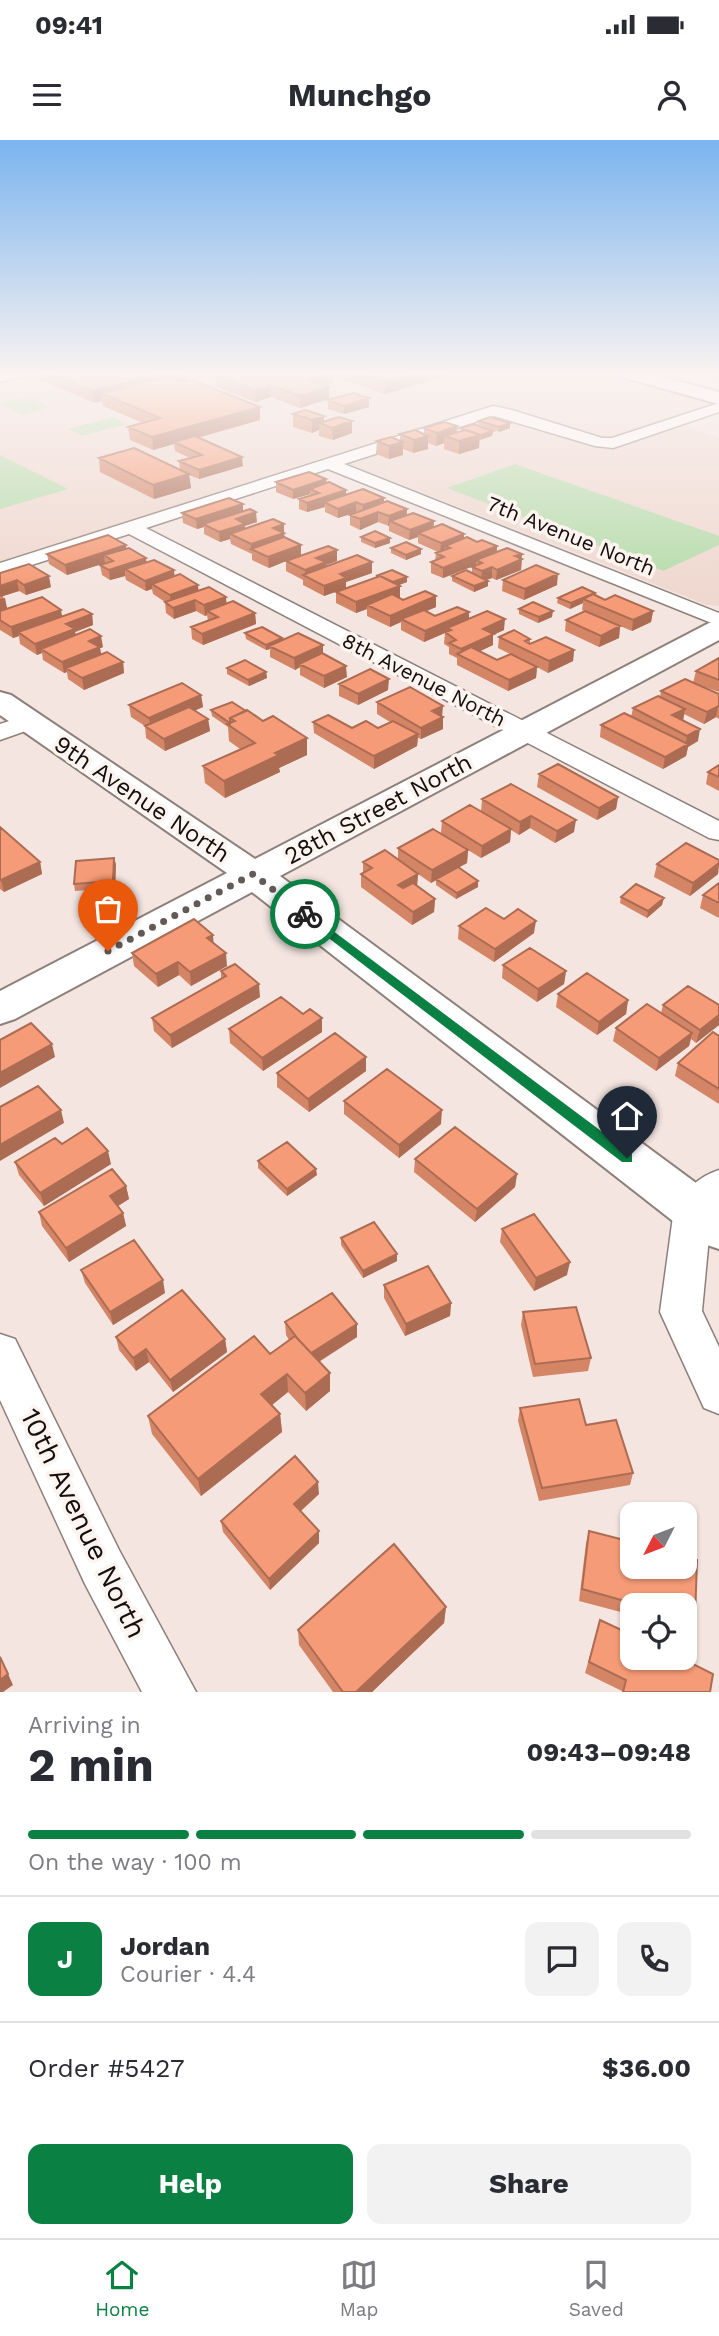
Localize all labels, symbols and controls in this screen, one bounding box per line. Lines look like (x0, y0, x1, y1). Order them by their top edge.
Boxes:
text: 09:41 (35, 10, 103, 40)
icon: menu (28, 76, 66, 114)
text: Munchgo (288, 76, 431, 114)
icon: person (653, 76, 691, 114)
street label: 7th Avenue North (484, 490, 659, 581)
street label: 8th Avenue North (338, 628, 510, 732)
street label: 9th Avenue North (49, 730, 235, 868)
street label: 28th Street North (280, 748, 476, 870)
pin (78, 879, 138, 951)
courier (270, 879, 340, 949)
icon: bag (89, 890, 127, 928)
icon: bike (286, 895, 324, 933)
pin (597, 1086, 657, 1158)
icon: home (608, 1097, 646, 1135)
street label: 10th Avenue North (14, 1403, 153, 1643)
north arrow (620, 1502, 696, 1578)
map controls (620, 1502, 697, 1670)
button: locate (620, 1593, 697, 1670)
text: Arriving in (28, 1712, 141, 1739)
text: 09:43–09:48 (526, 1737, 691, 1767)
text: 2 min (28, 1738, 154, 1792)
text: On the way · 100 m (28, 1849, 242, 1876)
button: chat (525, 1922, 599, 1996)
button: phone (617, 1922, 691, 1996)
text: Jordan (120, 1931, 210, 1961)
text: J (57, 1944, 73, 1974)
text: Courier · 4.4 (120, 1961, 256, 1988)
text: Order #5427 (28, 2053, 185, 2083)
text: $36.00 (602, 2053, 691, 2083)
button: Help (28, 2144, 353, 2224)
button: Share (367, 2144, 691, 2224)
tab: Home (95, 2256, 149, 2321)
tab: Map (340, 2256, 378, 2321)
tab: Saved (569, 2256, 624, 2321)

